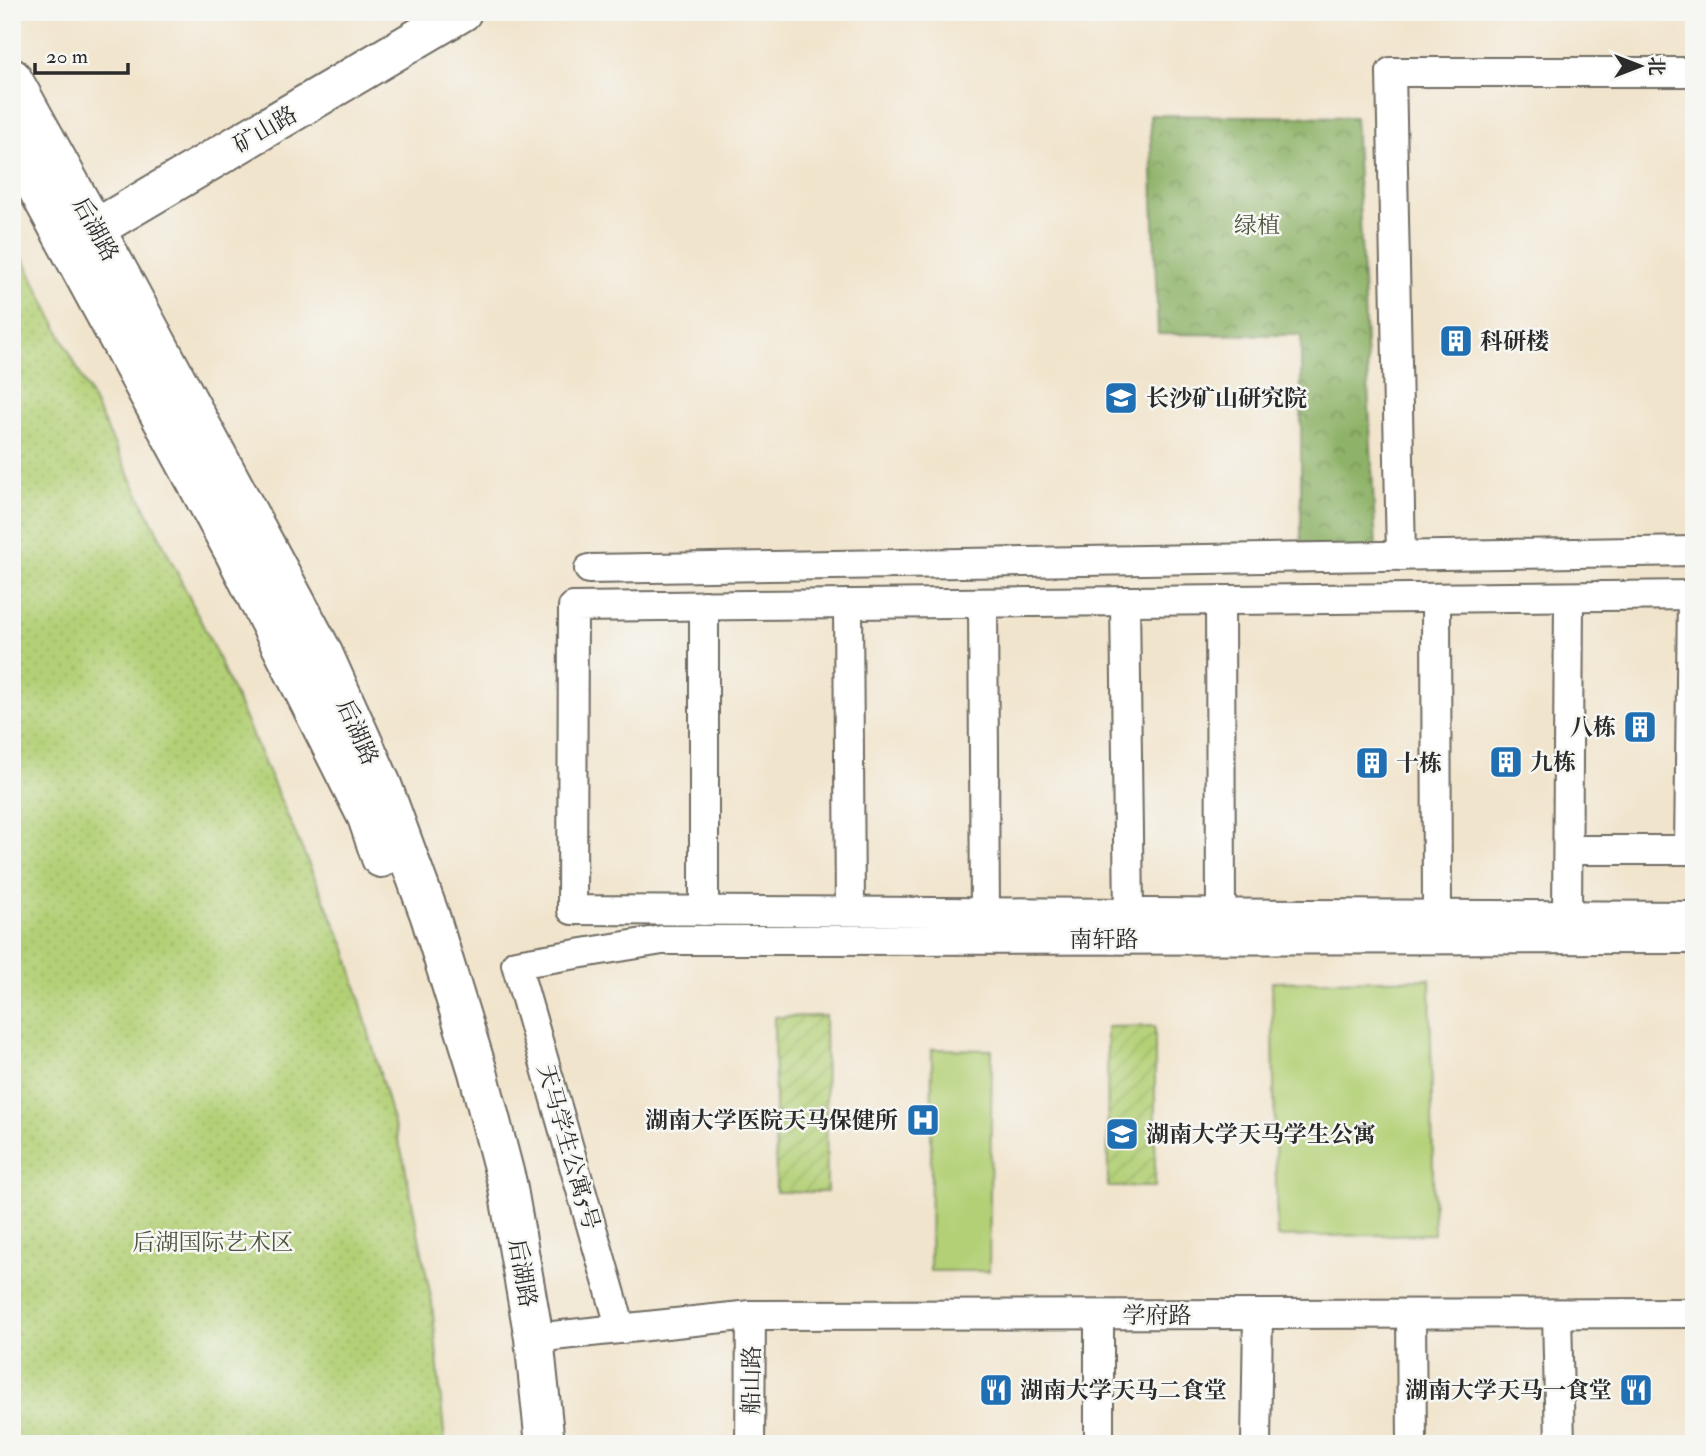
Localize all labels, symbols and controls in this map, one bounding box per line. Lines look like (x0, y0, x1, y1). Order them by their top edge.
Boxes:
scale bar (35, 32, 128, 76)
north arrow (1604, 32, 1674, 102)
text: 20 m (46, 43, 88, 70)
text: 北 (1644, 56, 1668, 76)
street label: 矿山路 (228, 100, 302, 159)
street label: 后湖路 (66, 192, 125, 266)
park label: 绿植 (1234, 211, 1280, 240)
building icon: 科研楼 (1437, 322, 1475, 360)
place label: 科研楼 (1480, 327, 1549, 356)
school or university icon: 长沙矿山研究院 (1102, 379, 1140, 417)
place label: 长沙矿山研究院 (1146, 384, 1307, 413)
street label: 后湖路 (330, 695, 385, 770)
building icon: 八栋 (1621, 708, 1659, 746)
place label: 八栋 (1570, 713, 1616, 742)
building icon: 九栋 (1487, 743, 1525, 781)
building icon: 十栋 (1353, 744, 1391, 782)
place label: 九栋 (1530, 748, 1576, 777)
place label: 十栋 (1396, 749, 1442, 778)
street label: 南轩路 (1070, 925, 1139, 954)
street label: 天马学生公寓5号 (531, 1061, 606, 1233)
hospital icon: 湖南大学医院天马保健所 (904, 1101, 942, 1139)
place label: 湖南大学医院天马保健所 (645, 1106, 898, 1135)
school or university icon: 湖南大学天马学生公寓 (1103, 1115, 1141, 1153)
place label: 湖南大学天马学生公寓 (1146, 1120, 1376, 1149)
park label: 后湖国际艺术区 (133, 1228, 294, 1257)
street label: 后湖路 (502, 1237, 543, 1310)
street label: 学府路 (1123, 1301, 1192, 1330)
street label: 船山路 (736, 1345, 767, 1415)
restaurant icon: 湖南大学天马二食堂 (977, 1371, 1015, 1409)
restaurant icon: 湖南大学天马一食堂 (1617, 1371, 1655, 1409)
place label: 湖南大学天马二食堂 (1020, 1376, 1227, 1405)
place label: 湖南大学天马一食堂 (1405, 1376, 1612, 1405)

